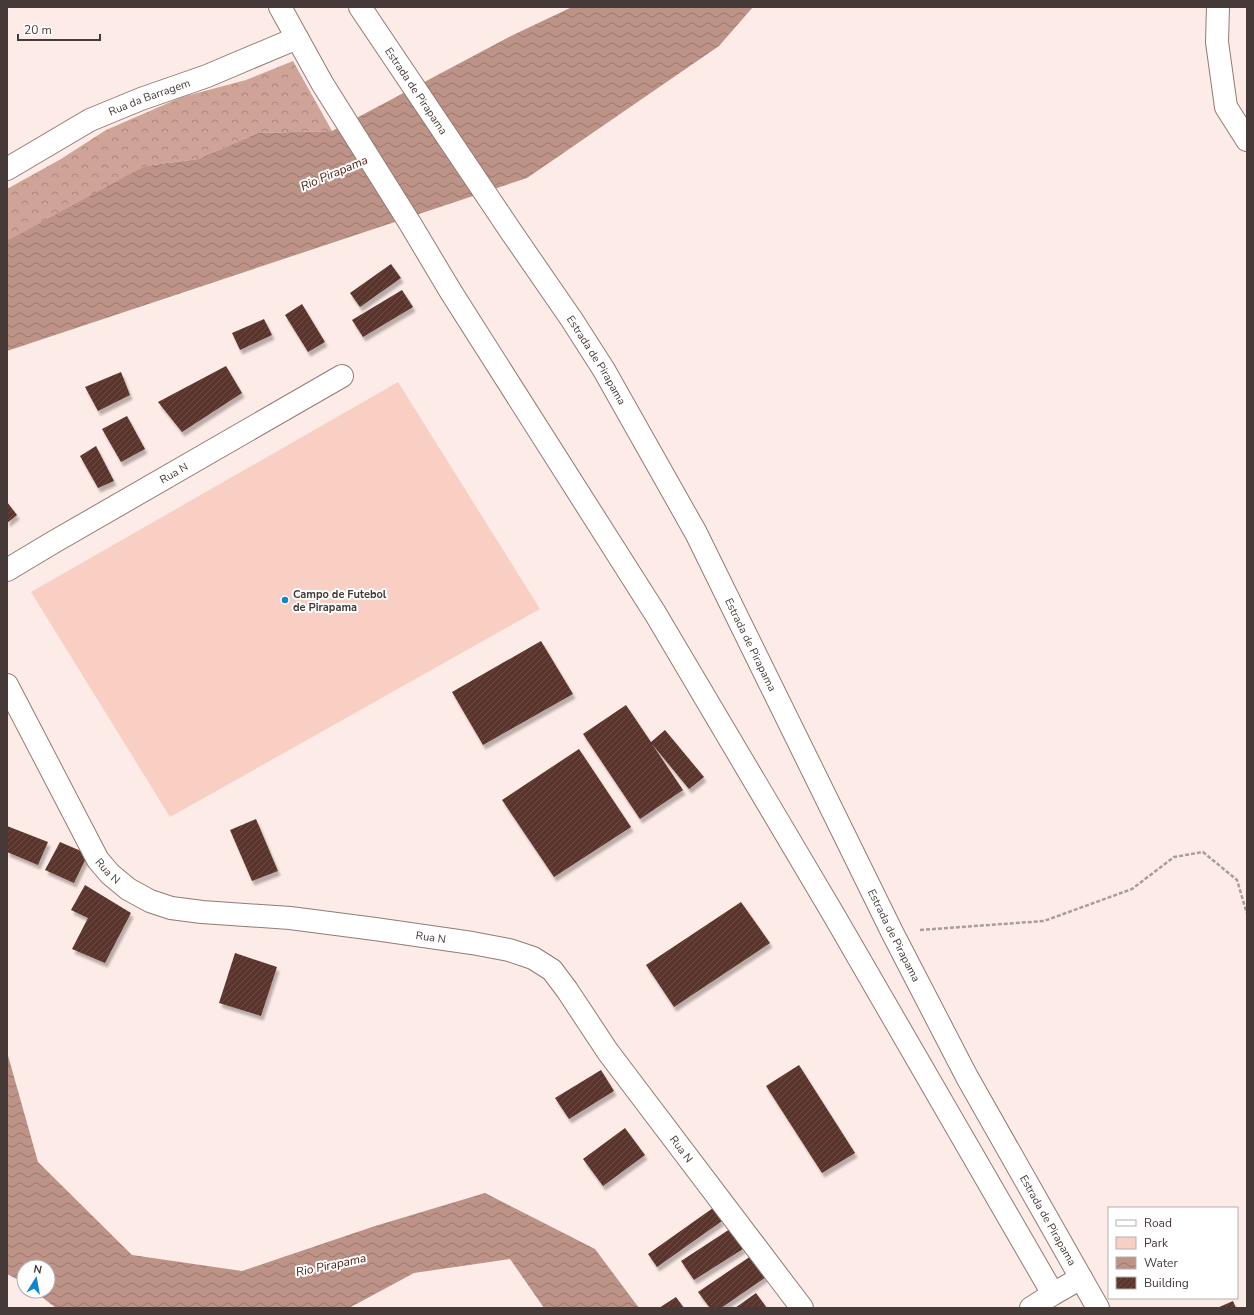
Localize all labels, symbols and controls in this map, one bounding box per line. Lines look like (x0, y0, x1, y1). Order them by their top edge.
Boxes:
scale bar (18, 16, 100, 42)
text: 20 m (24, 22, 52, 38)
street label: Estrada de Pirapama (381, 45, 451, 138)
street label: Rua da Barragem (106, 75, 192, 120)
water label: Rio Pirapama (298, 152, 370, 194)
street label: Estrada de Pirapama (563, 313, 629, 408)
street label: Rua N (157, 459, 191, 487)
place label: Campo de Futebol de Pirapama (293, 587, 387, 615)
marker: Campo de Futebol de Pirapama (280, 595, 290, 605)
street label: Estrada de Pirapama (721, 596, 780, 694)
street label: Rua N (92, 855, 123, 887)
street label: Estrada de Pirapama (864, 887, 924, 985)
street label: Rua N (415, 928, 447, 947)
street label: Rua N (666, 1133, 696, 1166)
street label: Estrada de Pirapama (1016, 1172, 1080, 1269)
legend (1108, 1207, 1238, 1299)
text: Road (1144, 1215, 1172, 1231)
text: Park (1144, 1235, 1169, 1251)
water label: Rio Pirapama (294, 1250, 368, 1280)
text: Water (1144, 1255, 1178, 1271)
north arrow (16, 1259, 56, 1299)
text: N (32, 1262, 43, 1278)
text: Building (1144, 1275, 1189, 1291)

